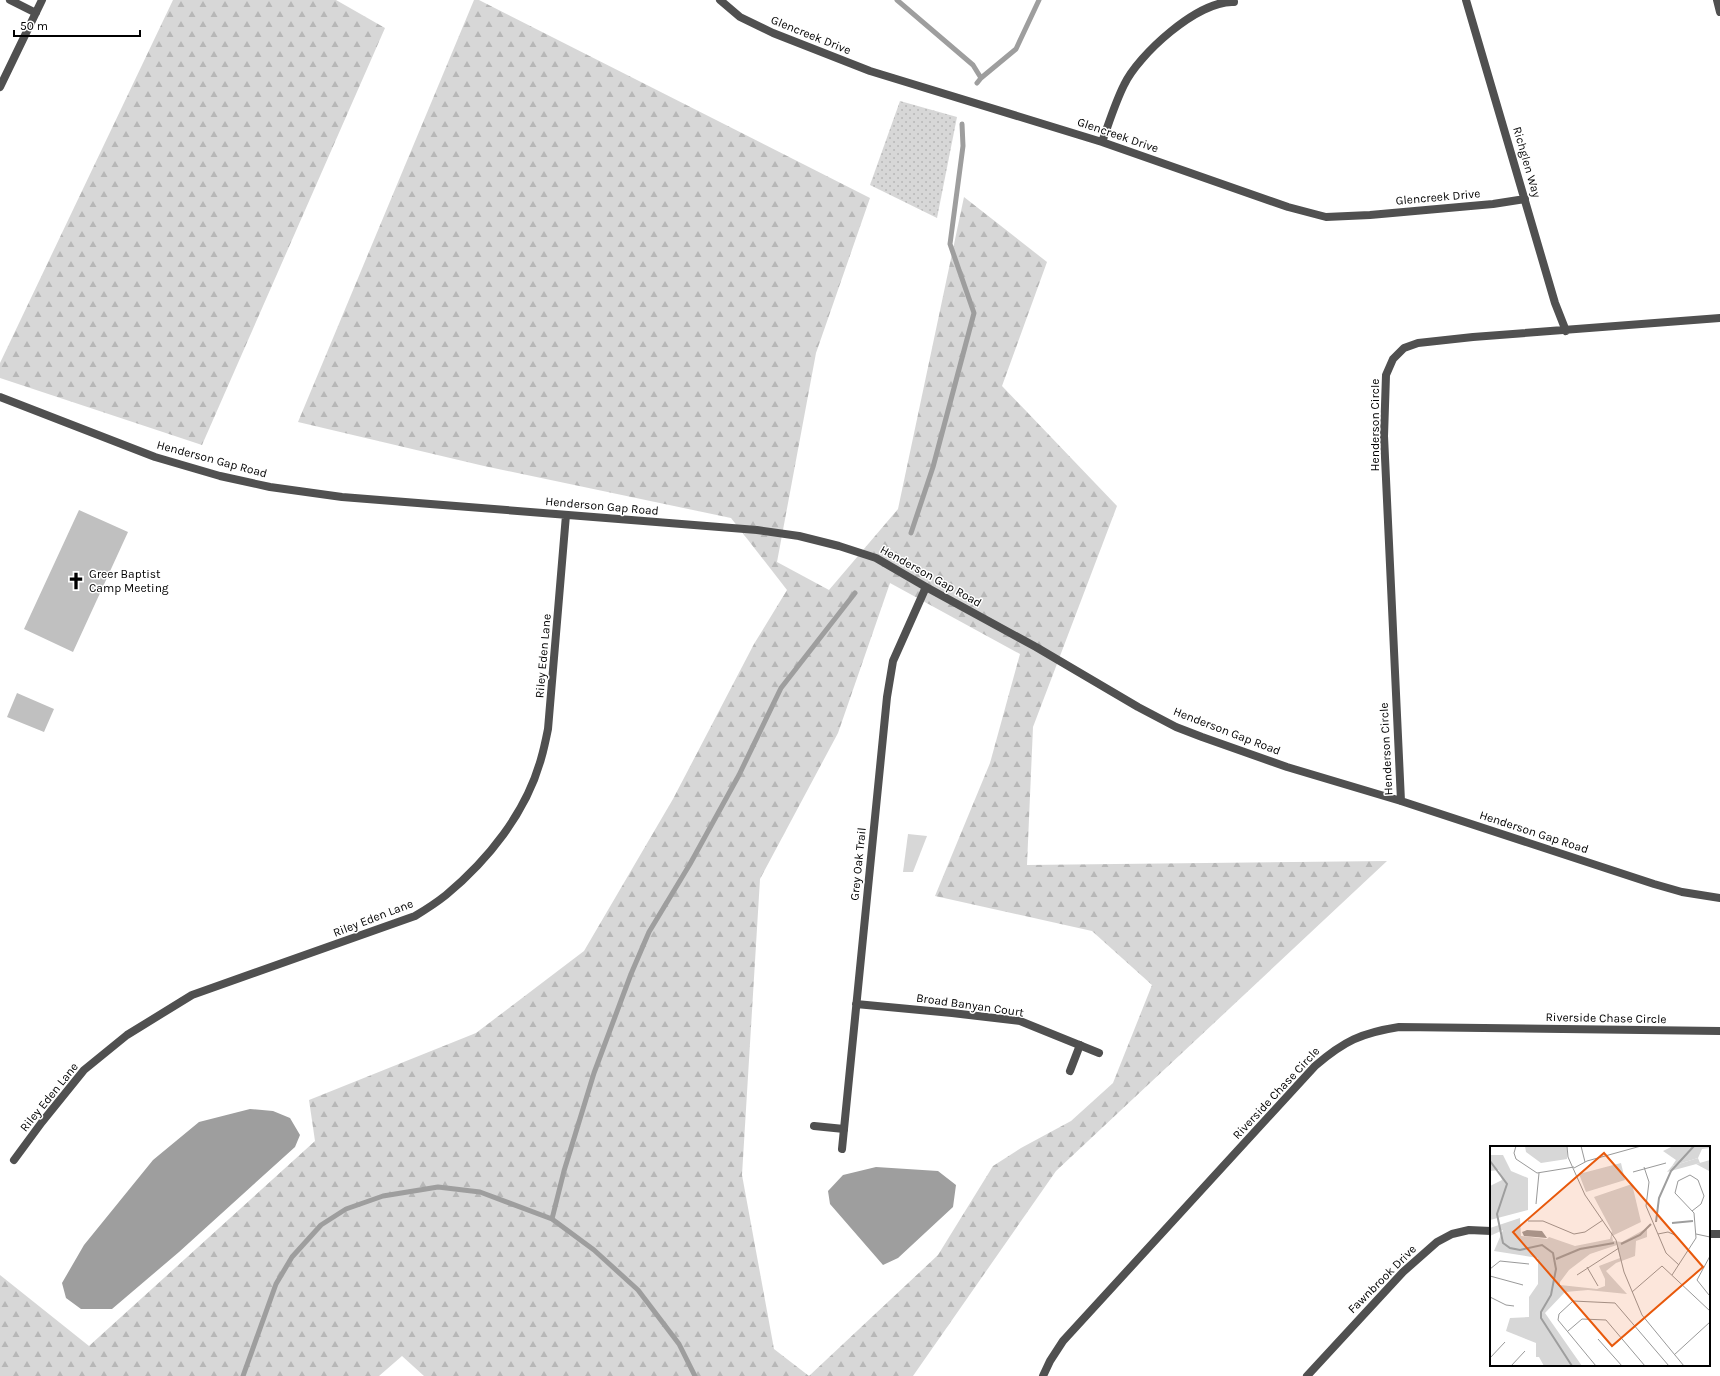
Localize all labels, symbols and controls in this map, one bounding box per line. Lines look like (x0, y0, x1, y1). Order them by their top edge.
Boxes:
scale bar (14, 12, 140, 38)
street label: Glencreek Drive (769, 13, 853, 57)
text: 50 m (20, 19, 48, 33)
street label: Glencreek Drive (1076, 115, 1160, 155)
street label: Richglen Way (1510, 125, 1544, 200)
street label: Glencreek Drive (1395, 186, 1481, 208)
street label: Henderson Circle (1368, 379, 1382, 471)
street label: Henderson Gap Road (155, 438, 269, 480)
street label: Henderson Gap Road (545, 494, 659, 518)
street label: Henderson Gap Road (878, 542, 984, 610)
place label: Greer Baptist Camp Meeting (89, 567, 169, 595)
church icon: Greer Baptist Camp Meeting (66, 571, 86, 591)
street label: Riley Eden Lane (532, 613, 554, 699)
street label: Henderson Circle (1377, 702, 1395, 796)
street label: Henderson Gap Road (1171, 704, 1283, 758)
street label: Henderson Gap Road (1478, 808, 1590, 856)
street label: Grey Oak Trail (847, 827, 869, 901)
street label: Riley Eden Lane (331, 896, 415, 940)
street label: Broad Banyan Court (915, 991, 1025, 1020)
street label: Riverside Chase Circle (1545, 1010, 1667, 1026)
street label: Riverside Chase Circle (1230, 1044, 1322, 1142)
street label: Riley Eden Lane (17, 1060, 81, 1134)
inset map (1490, 1146, 1710, 1366)
street label: Fawnbrook Drive (1345, 1242, 1419, 1316)

